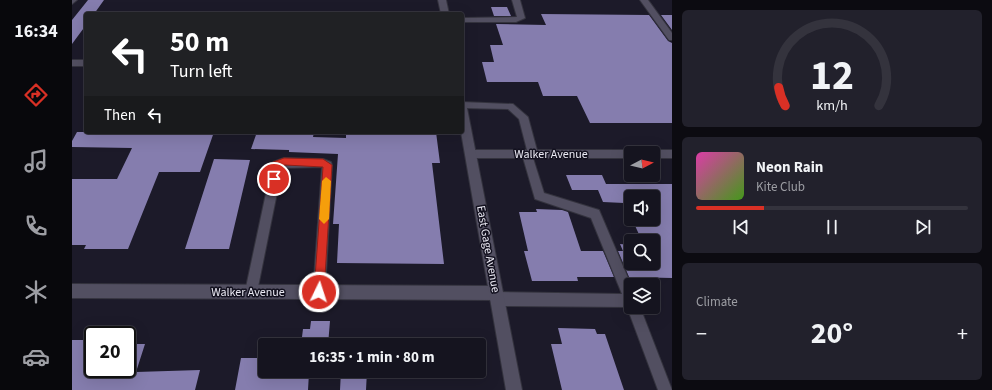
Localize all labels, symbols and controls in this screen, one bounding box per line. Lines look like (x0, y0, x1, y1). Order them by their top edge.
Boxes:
text: 16:34 (14, 19, 58, 44)
text: 50 m (170, 22, 229, 62)
icon: left (104, 28, 156, 80)
text: 12 (810, 46, 854, 106)
text: Turn left (170, 59, 232, 84)
icon: directions (22, 81, 50, 109)
text: km/h (816, 95, 848, 116)
icon: left (144, 104, 166, 126)
text: Then (104, 105, 136, 126)
street label: Walker Avenue (514, 146, 588, 163)
north arrow (624, 146, 660, 182)
map controls (624, 146, 660, 314)
icon: music (22, 147, 50, 175)
text: Neon Rain (756, 157, 823, 178)
pin (257, 162, 291, 196)
icon: arrive (263, 168, 285, 190)
text: Kite Club (756, 178, 805, 196)
button: sound (624, 190, 660, 226)
street label: East Gage Avenue (472, 204, 504, 294)
icon: phone (22, 212, 50, 240)
icon: previous (730, 216, 752, 238)
icon: pause (821, 216, 843, 238)
icon: next (912, 216, 934, 238)
button: search (624, 234, 660, 270)
position arrow (298, 271, 340, 313)
icon: climate (22, 278, 50, 306)
button: layers (624, 278, 660, 314)
street label: Walker Avenue (211, 284, 285, 301)
text: Climate (696, 293, 738, 311)
text: 20° (811, 312, 853, 355)
text: − (696, 318, 707, 350)
text: + (957, 318, 968, 350)
speed limit sign: 20 (84, 326, 136, 378)
icon: car (22, 343, 50, 371)
text: 16:35 · 1 min · 80 m (309, 347, 435, 368)

